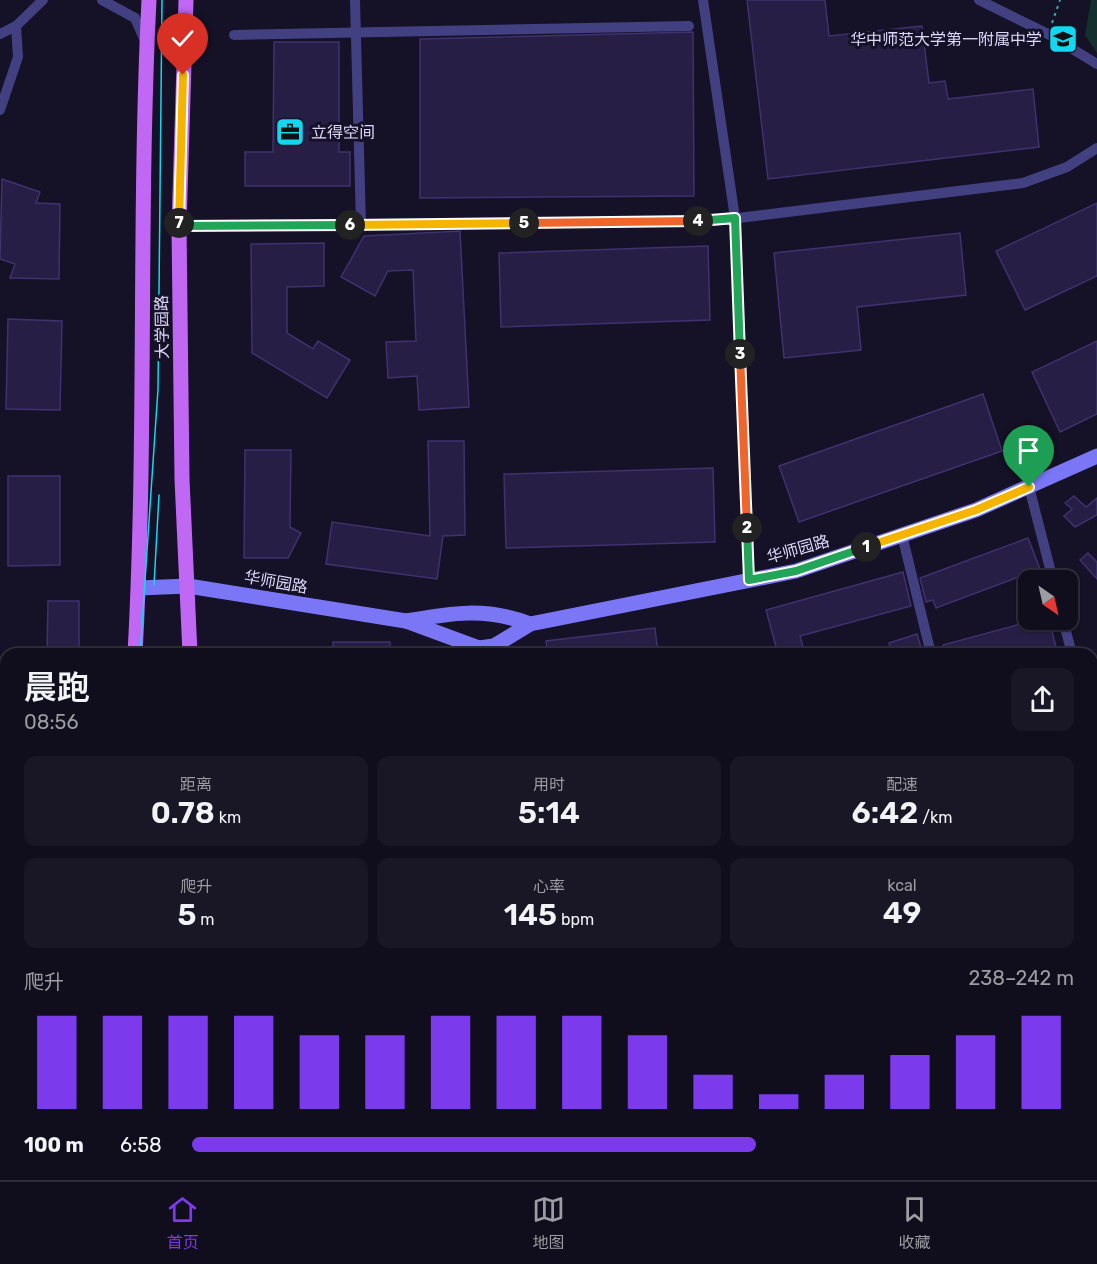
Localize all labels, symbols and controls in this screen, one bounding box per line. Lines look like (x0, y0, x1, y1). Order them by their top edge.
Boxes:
pin (157, 13, 208, 75)
icon: check (166, 22, 199, 55)
school or university icon: 华中师范大学第一附属中学 (1047, 23, 1079, 55)
place label: 华中师范大学第一附属中学 (850, 30, 1042, 49)
office icon: 立得空间 (274, 116, 306, 148)
place label: 立得空间 (311, 123, 375, 142)
pin: 4 (683, 206, 713, 236)
pin: 7 (164, 208, 194, 238)
pin: 5 (509, 208, 539, 238)
pin: 6 (335, 210, 365, 240)
text: 4 (693, 211, 703, 230)
text: 7 (174, 213, 184, 232)
text: 5 (519, 213, 529, 232)
text: 6 (345, 215, 355, 234)
street label: 大学园路 (152, 295, 172, 359)
pin: 3 (725, 339, 755, 369)
text: 3 (735, 344, 745, 363)
pin (1003, 425, 1054, 487)
icon: arrive (1012, 434, 1045, 467)
pin: 2 (732, 513, 762, 543)
text: 2 (742, 518, 752, 537)
street label: 华师园路 (765, 531, 831, 567)
pin: 1 (851, 532, 881, 562)
text: 1 (862, 537, 870, 556)
street label: 华师园路 (243, 567, 309, 597)
north arrow (1018, 570, 1078, 630)
map controls (1018, 570, 1078, 630)
text: 晨跑 (24, 668, 90, 707)
button: share (1011, 668, 1074, 731)
text: 08:56 (24, 710, 78, 734)
text: 距离 (180, 775, 212, 794)
text: 用时 (533, 775, 565, 794)
text: 配速 (886, 775, 918, 794)
text: 0.78 (151, 795, 215, 831)
text: 5:14 (518, 795, 580, 831)
text: 6:42 (852, 795, 918, 831)
text: km (215, 808, 241, 827)
text: /km (918, 808, 952, 827)
text: kcal (887, 876, 917, 895)
text: 爬升 (180, 877, 212, 896)
text: 心率 (533, 877, 565, 896)
text: 49 (883, 895, 921, 931)
text: 5 (177, 897, 196, 933)
text: 145 (504, 897, 557, 933)
text: m (196, 910, 215, 929)
text: bpm (557, 910, 594, 929)
text: 238–242 m (968, 966, 1074, 990)
text: 爬升 (24, 970, 64, 994)
text: 100 m (24, 1133, 84, 1157)
text: 6:58 (120, 1133, 162, 1157)
tab: 首页 (166, 1193, 199, 1253)
tab: 地图 (532, 1193, 565, 1253)
tab: 收藏 (898, 1193, 931, 1253)

